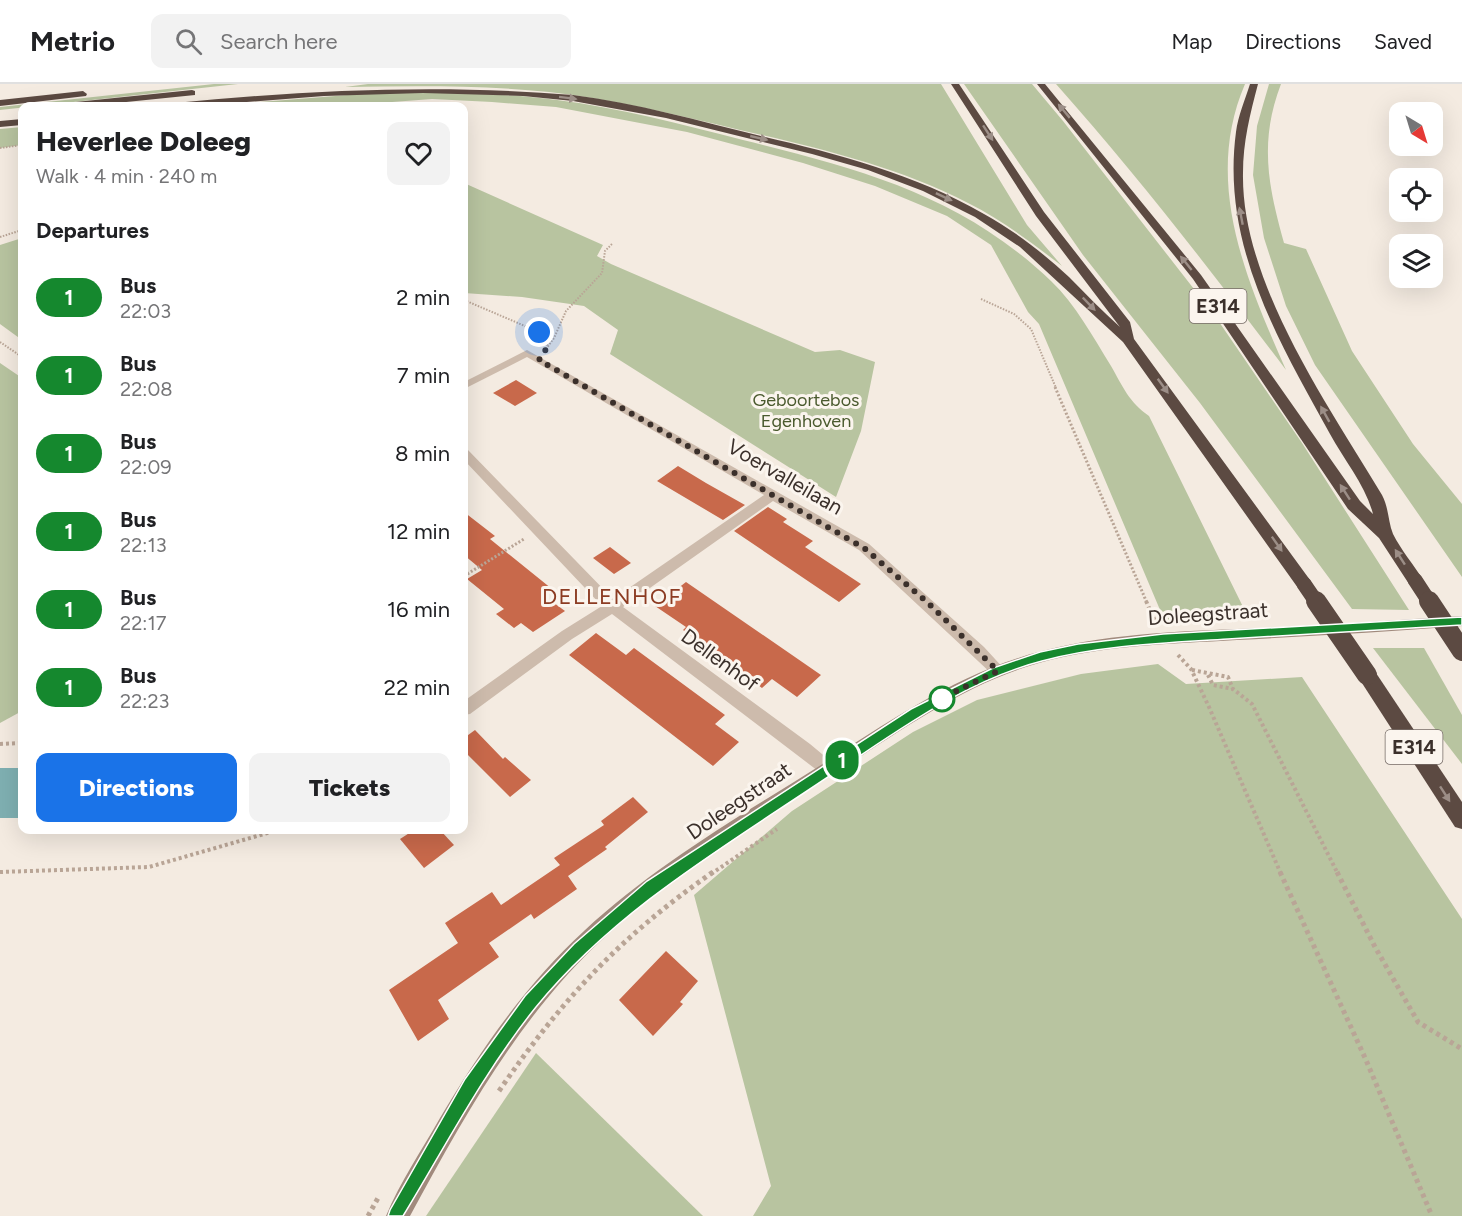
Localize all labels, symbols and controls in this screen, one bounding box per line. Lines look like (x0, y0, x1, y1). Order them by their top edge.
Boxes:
search box (151, 14, 571, 68)
text: Metrio (30, 24, 115, 58)
icon: search (172, 25, 205, 58)
text: Search here (220, 28, 338, 55)
text: Map (1171, 29, 1212, 54)
text: Directions (1245, 29, 1341, 54)
text: Saved (1374, 29, 1432, 54)
one-way arrow (559, 93, 578, 102)
north arrow (1389, 102, 1443, 156)
map controls (1389, 102, 1443, 288)
one-way arrow (1058, 104, 1071, 119)
button: heart (387, 122, 450, 185)
text: Heverlee Doleeg (36, 124, 251, 158)
one-way arrow (982, 124, 994, 140)
one-way arrow (749, 134, 768, 144)
text: Walk · 4 min · 240 m (36, 164, 217, 188)
button: locate (1389, 168, 1443, 222)
one-way arrow (935, 193, 952, 202)
one-way arrow (1236, 207, 1245, 226)
text: Departures (36, 217, 149, 244)
button: layers (1389, 234, 1443, 288)
one-way arrow (1179, 255, 1192, 271)
text: Bus (120, 272, 156, 299)
text: 2 min (396, 284, 450, 311)
text: 1 (65, 285, 73, 310)
road number: E314 (1190, 289, 1246, 323)
one-way arrow (1081, 297, 1095, 311)
text: 22:03 (120, 299, 171, 323)
your location (524, 317, 554, 347)
text: Bus (120, 350, 156, 377)
text: 7 min (397, 362, 450, 389)
text: 1 (65, 363, 73, 388)
text: 22:08 (120, 377, 173, 401)
one-way arrow (1157, 377, 1169, 393)
park label: Geboortebos Egenhoven (753, 389, 859, 432)
one-way arrow (1320, 405, 1330, 422)
text: Bus (120, 428, 156, 455)
street label: Voervalleilaan (723, 433, 847, 520)
text: 8 min (395, 440, 450, 467)
text: 1 (65, 441, 73, 466)
text: 22:09 (120, 455, 172, 479)
one-way arrow (1340, 484, 1351, 500)
text: Bus (120, 506, 156, 533)
text: 12 min (387, 518, 450, 545)
text: 1 (65, 519, 73, 544)
text: 22:13 (120, 533, 167, 557)
one-way arrow (1270, 537, 1282, 552)
one-way arrow (1394, 550, 1406, 566)
district label: DELLENHOF (542, 583, 682, 610)
text: Bus (120, 584, 156, 611)
text: 16 min (387, 596, 450, 623)
text: 1 (65, 597, 73, 622)
street label: Doleegstraat (1147, 597, 1269, 630)
text: 22:17 (120, 611, 166, 635)
street label: Dellenhof (677, 623, 764, 696)
text: Bus (120, 662, 156, 689)
text: 22 min (384, 674, 450, 701)
text: 1 (65, 675, 73, 700)
unlabelled marker (929, 686, 955, 712)
text: 22:23 (120, 689, 169, 713)
road number: E314 (1386, 730, 1442, 764)
line badge: 1 (822, 740, 862, 780)
text: 1 (838, 748, 846, 773)
button: Directions (36, 753, 237, 822)
button: Tickets (249, 753, 450, 822)
street label: Doleegstraat (682, 756, 796, 845)
one-way arrow (1439, 786, 1450, 802)

